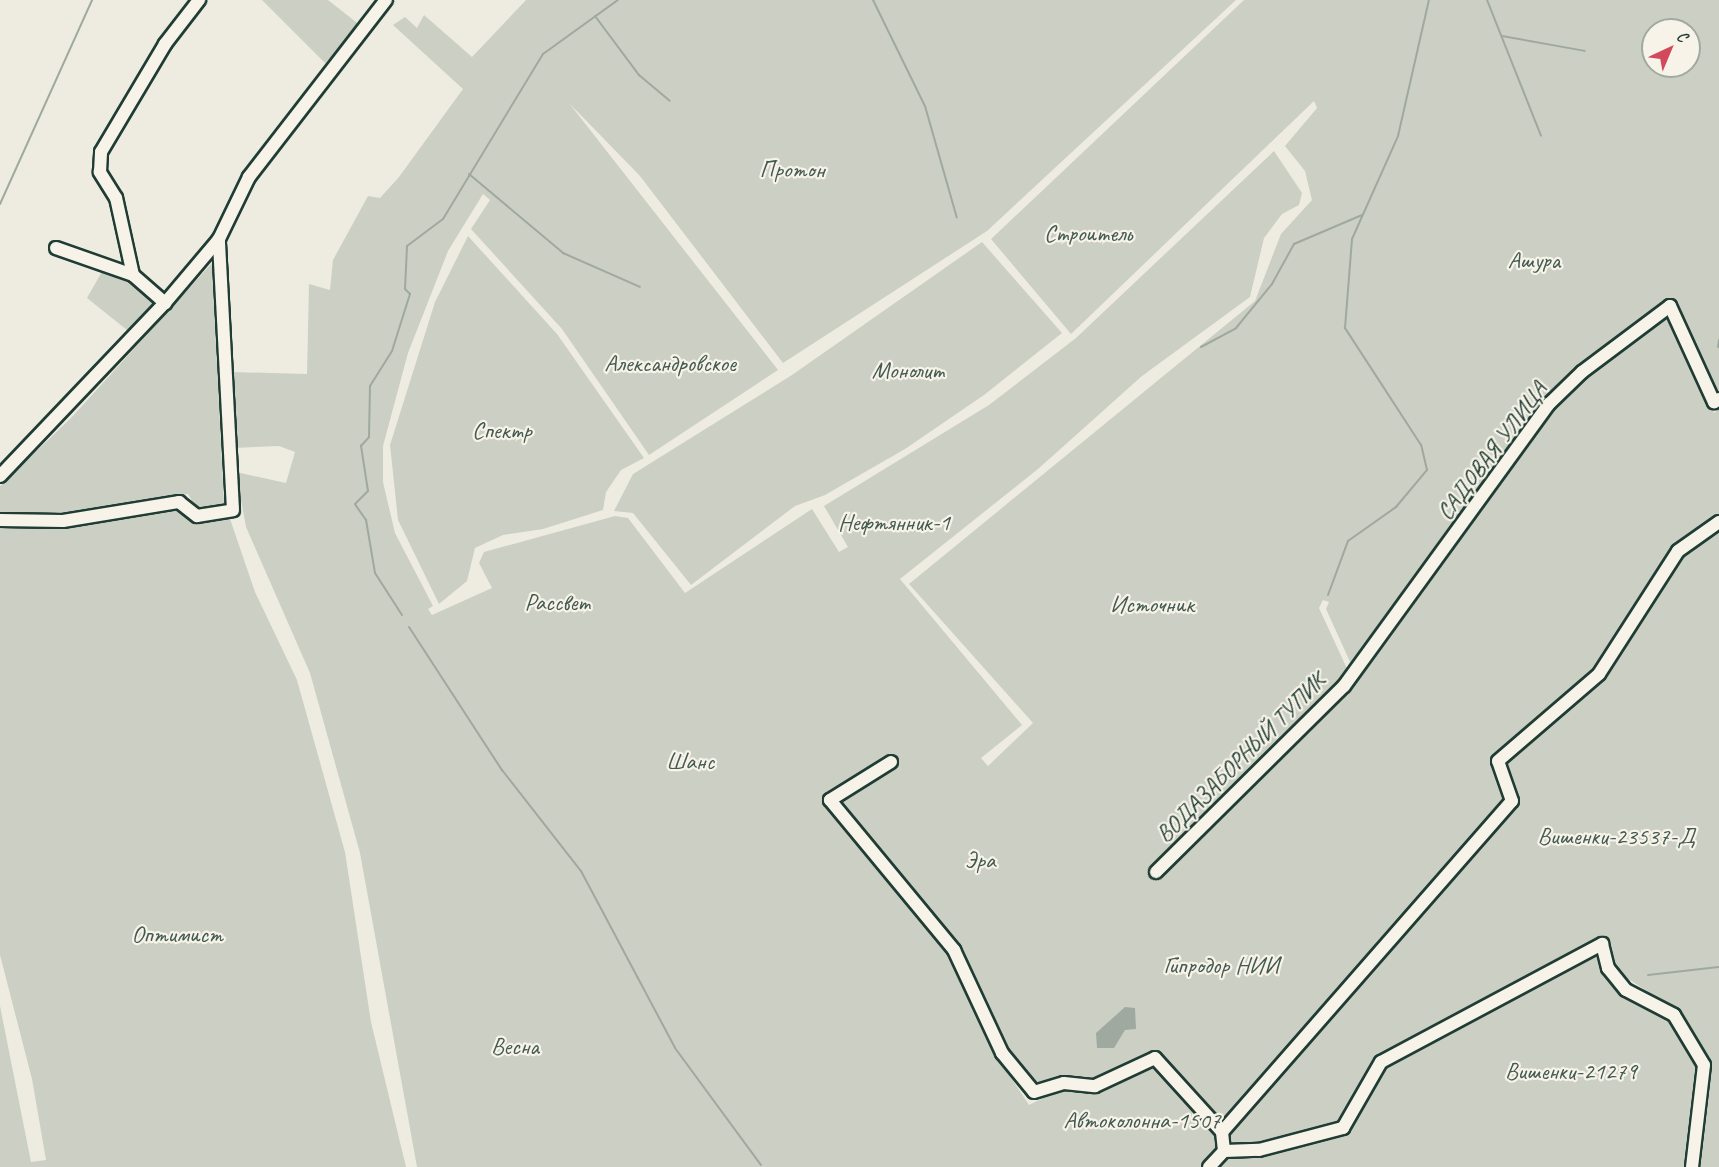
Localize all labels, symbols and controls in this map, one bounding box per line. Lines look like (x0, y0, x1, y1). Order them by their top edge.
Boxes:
north arrow (1641, 18, 1701, 78)
text: С (1672, 27, 1692, 46)
park label: Протон (759, 156, 825, 184)
park label: Строитель (1044, 220, 1132, 248)
park label: Ашура (1508, 247, 1560, 275)
park label: Александровское (604, 350, 736, 378)
park label: Монолит (872, 357, 944, 385)
street label: САДОВАЯ УЛИЦА (1431, 377, 1553, 525)
park label: Спектр (472, 417, 532, 445)
park label: Нефтянник-1 (838, 509, 950, 537)
park label: Рассвет (525, 589, 589, 617)
park label: Источник (1110, 591, 1194, 619)
street label: ВОДАЗАБОРНЫЙ ТУПИК (1150, 667, 1332, 849)
park label: Шанс (666, 748, 714, 776)
park label: Вишенки-23537-Д (1537, 823, 1695, 851)
park label: Эра (964, 847, 996, 875)
park label: Оптимист (131, 921, 223, 949)
park label: Гипродор НИИ (1163, 952, 1279, 980)
park label: Весна (491, 1033, 539, 1061)
park label: Вишенки-21279 (1505, 1058, 1637, 1086)
park label: Автоколонна-1507 (1063, 1107, 1221, 1135)

